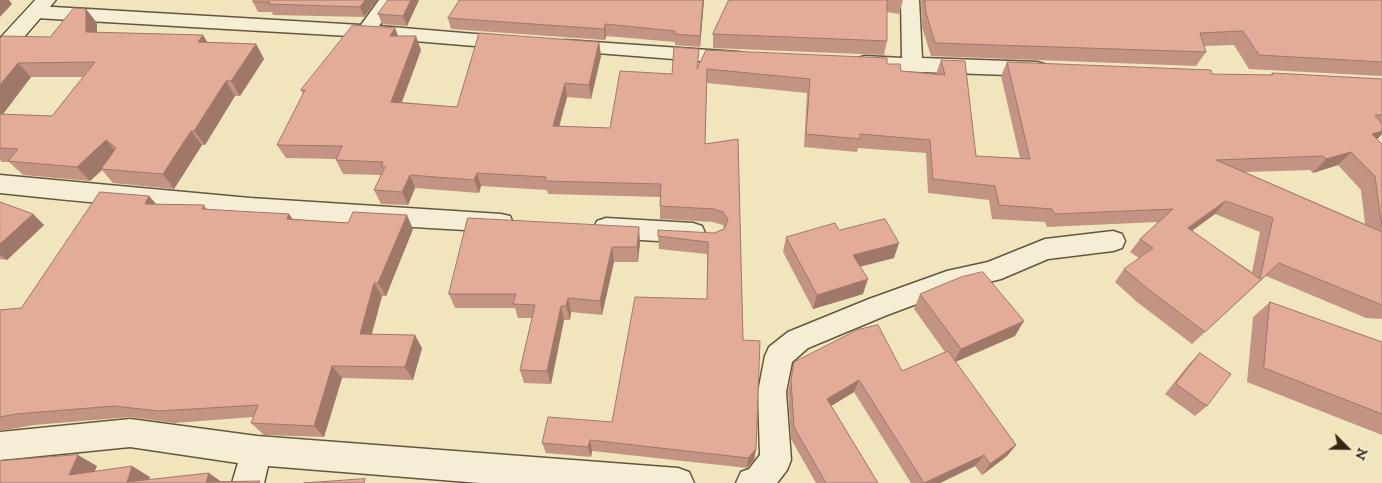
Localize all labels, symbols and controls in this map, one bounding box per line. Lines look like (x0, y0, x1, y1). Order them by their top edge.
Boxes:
north arrow (1322, 423, 1372, 473)
text: N (1350, 445, 1371, 463)

